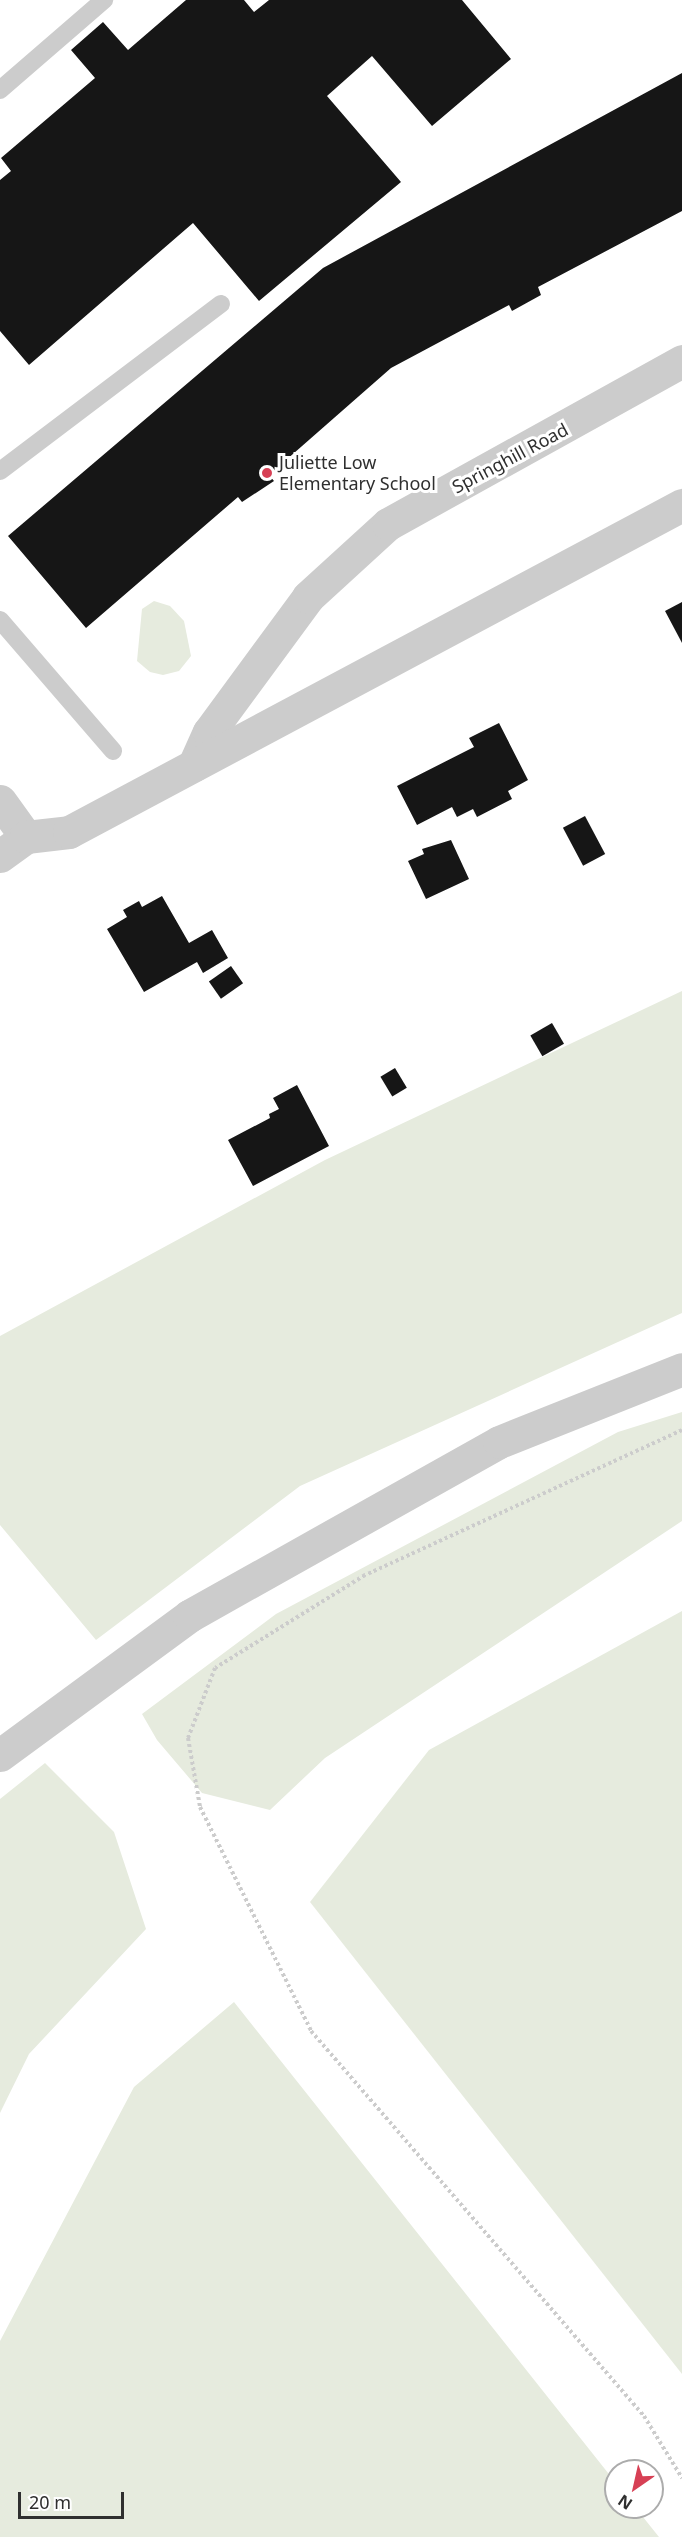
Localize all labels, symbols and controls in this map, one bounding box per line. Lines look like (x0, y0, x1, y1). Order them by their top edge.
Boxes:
street label: Springhill Road (448, 418, 572, 498)
place label: Juliette Low Elementary School (279, 452, 436, 494)
marker: Juliette Low Elementary School (260, 466, 274, 480)
north arrow (604, 2459, 664, 2519)
scale bar (21, 2480, 128, 2518)
text: 20 m (29, 2490, 71, 2514)
text: N (614, 2490, 637, 2515)

